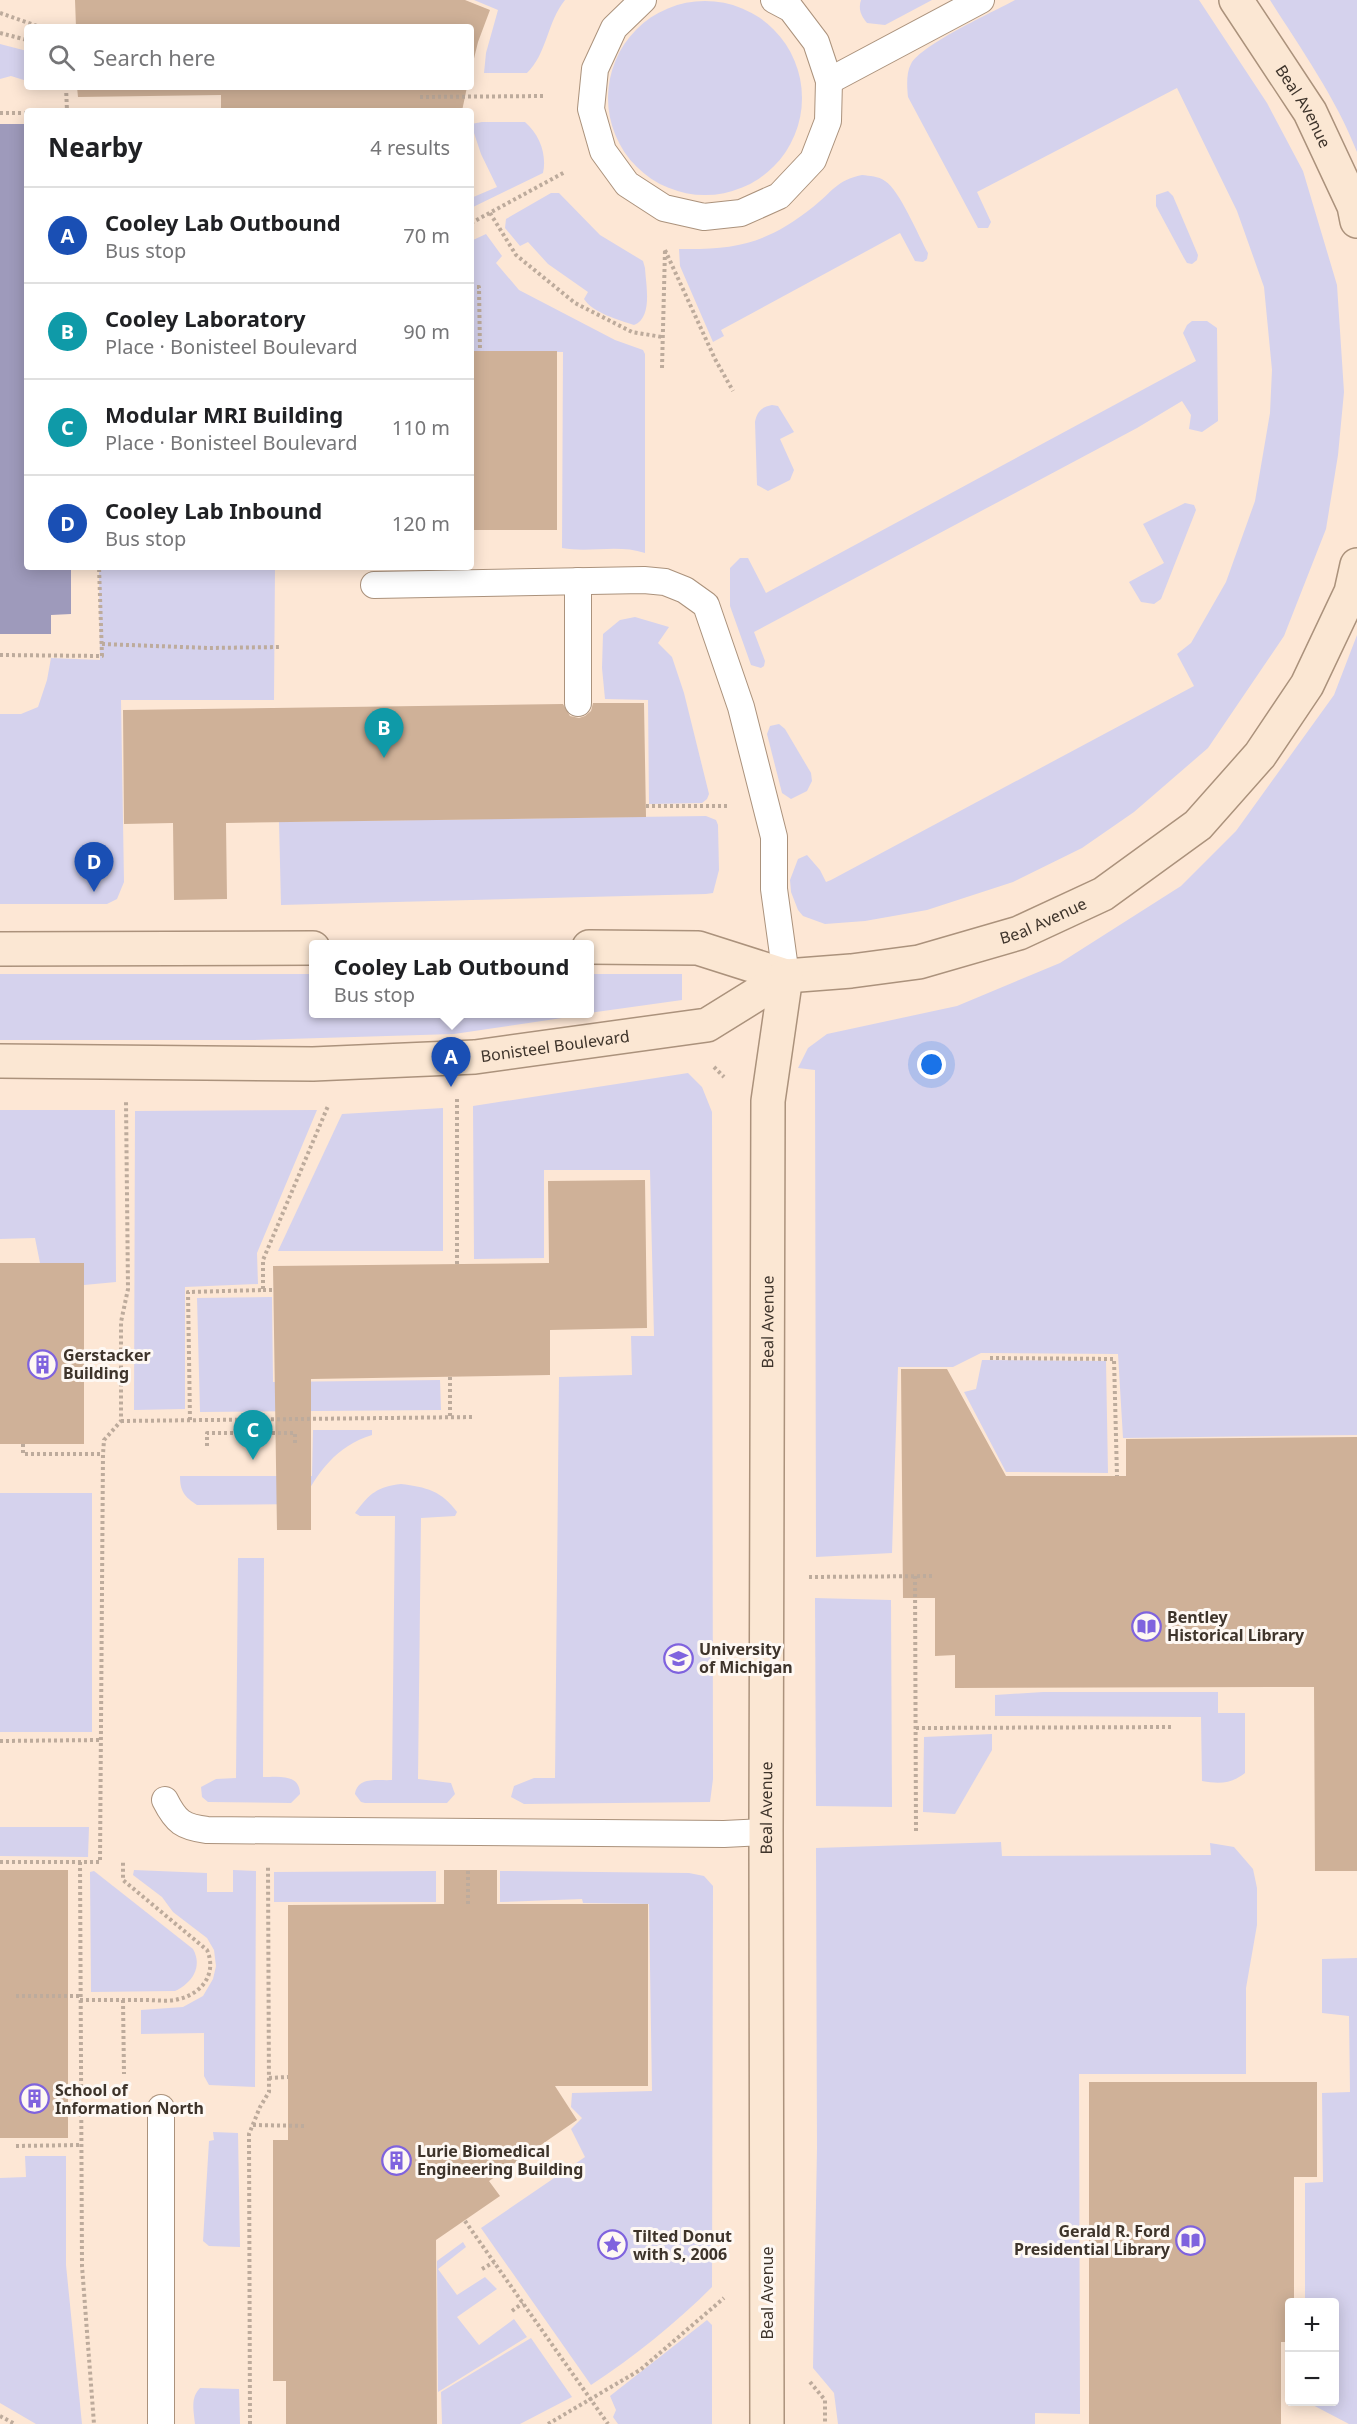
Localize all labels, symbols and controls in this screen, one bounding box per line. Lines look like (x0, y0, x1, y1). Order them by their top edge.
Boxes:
search box (24, 24, 474, 90)
icon: search (45, 41, 78, 74)
text: Search here (93, 42, 215, 72)
street label: Beal Avenue (1271, 60, 1336, 151)
text: Nearby (48, 129, 143, 165)
text: 4 results (370, 134, 450, 161)
text: Cooley Lab Outbound (105, 207, 341, 237)
text: A (61, 222, 74, 249)
text: 70 m (403, 222, 450, 249)
text: Bus stop (105, 237, 186, 264)
text: Cooley Laboratory (105, 303, 306, 333)
text: B (61, 318, 74, 345)
text: 90 m (403, 318, 450, 345)
text: Place · Bonisteel Boulevard (105, 333, 358, 360)
text: Modular MRI Building (105, 399, 343, 429)
text: C (61, 414, 74, 441)
text: 110 m (392, 414, 450, 441)
text: Place · Bonisteel Boulevard (105, 429, 358, 456)
text: Cooley Lab Inbound (105, 495, 322, 525)
text: D (60, 510, 75, 537)
text: 120 m (392, 510, 450, 537)
text: Bus stop (105, 525, 186, 552)
pin: B (364, 708, 404, 758)
pin: D (74, 842, 113, 892)
street label: Beal Avenue (997, 892, 1090, 949)
popup (309, 940, 594, 1018)
text: Cooley Lab Outbound (334, 951, 569, 981)
text: Bus stop (334, 981, 415, 1008)
street label: Bonisteel Boulevard (479, 1025, 631, 1067)
pin: A (432, 1038, 470, 1087)
your location (917, 1050, 946, 1079)
street label: Beal Avenue (756, 1275, 779, 1369)
place label: Gerstacker Building (63, 1344, 151, 1384)
building icon: Gerstacker Building (26, 1348, 58, 1380)
pin: C (234, 1410, 272, 1460)
place label: Bentley Historical Library (1167, 1606, 1305, 1646)
library icon: Bentley Historical Library (1130, 1610, 1162, 1642)
place label: University of Michigan (699, 1638, 793, 1678)
school or university icon: University of Michigan (662, 1642, 694, 1674)
street label: Beal Avenue (755, 1761, 777, 1854)
place label: School of Information North (55, 2079, 204, 2119)
building icon: School of Information North (18, 2083, 50, 2115)
place label: Lurie Biomedical Engineering Building (417, 2140, 583, 2180)
building icon: Lurie Biomedical Engineering Building (380, 2144, 412, 2176)
place label: Gerald R. Ford Presidential Library (1014, 2220, 1171, 2260)
library icon: Gerald R. Ford Presidential Library (1175, 2224, 1207, 2256)
place label: Tilted Donut with S, 2006 (633, 2225, 732, 2265)
place icon: Tilted Donut with S, 2006 (596, 2229, 628, 2261)
street label: Beal Avenue (756, 2247, 778, 2339)
map controls (1285, 2298, 1339, 2406)
button: + (1285, 2298, 1339, 2352)
button: − (1285, 2352, 1339, 2406)

